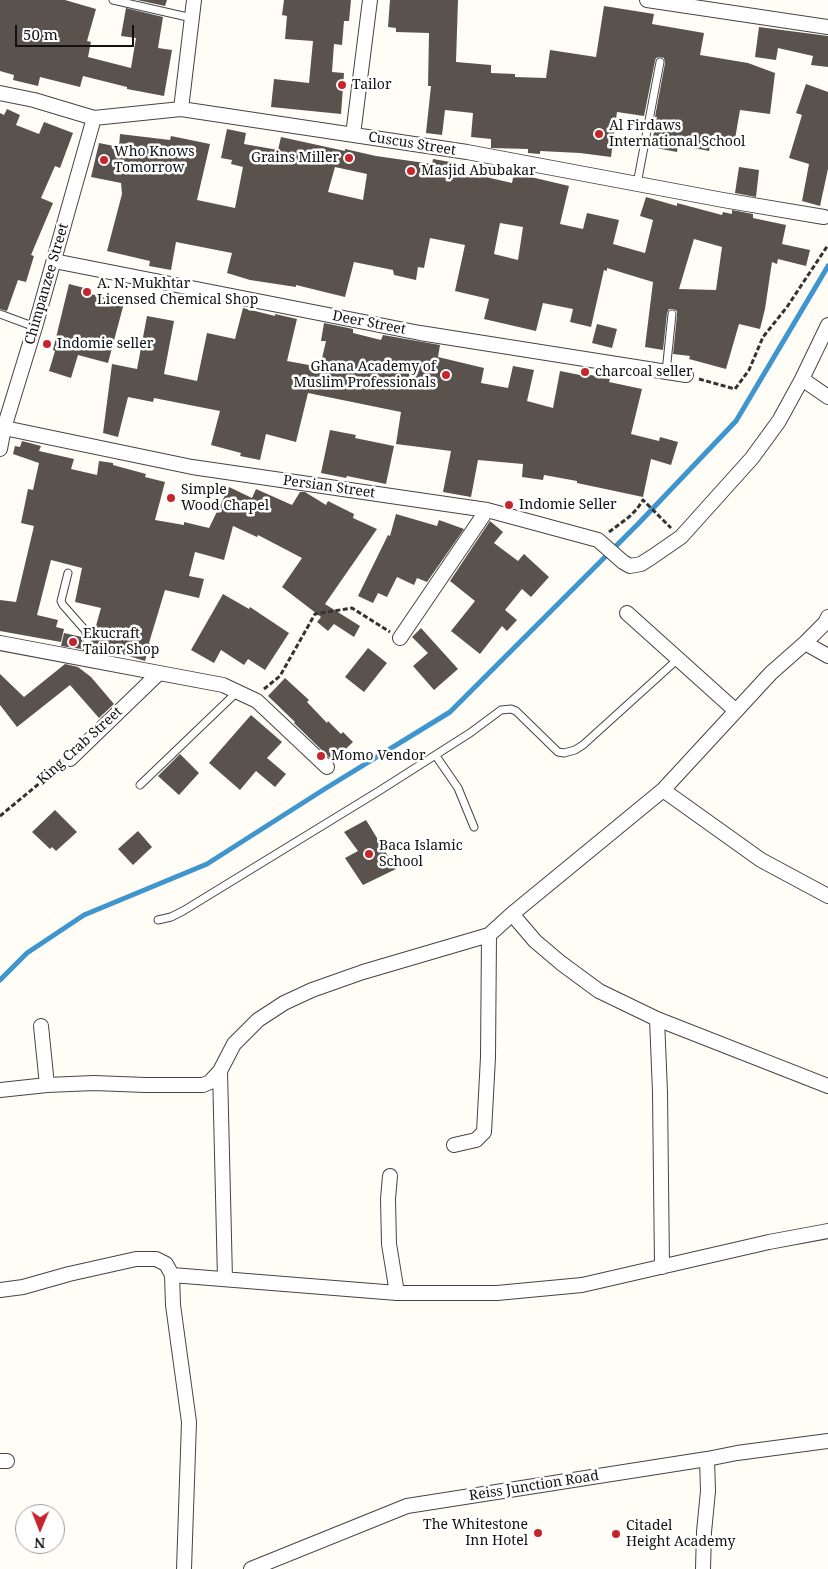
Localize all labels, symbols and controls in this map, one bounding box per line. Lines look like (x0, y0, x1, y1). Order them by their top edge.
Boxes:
scale bar (18, 15, 136, 47)
text: 50 m (23, 24, 58, 44)
place label: Tailor (352, 77, 392, 93)
marker: Tailor (336, 79, 348, 91)
place label: Al Firdaws International School (609, 118, 745, 150)
marker: Al Firdaws International School (593, 128, 605, 140)
street label: Cuscus Street (367, 129, 457, 159)
place label: Who Knows Tomorrow (114, 144, 195, 176)
place label: Grains Miller (251, 150, 339, 166)
marker: Grains Miller (343, 152, 355, 164)
marker: Who Knows Tomorrow (98, 154, 110, 166)
place label: Masjid Abubakar (421, 163, 536, 179)
marker: Masjid Abubakar (405, 165, 417, 177)
street label: Chimpanzee Street (22, 221, 72, 347)
place label: A. N. Mukhtar Licensed Chemical Shop (97, 276, 258, 308)
marker: A. N. Mukhtar Licensed Chemical Shop (81, 286, 93, 298)
street label: Deer Street (331, 308, 407, 338)
place label: Indomie seller (57, 336, 153, 352)
marker: Indomie seller (41, 338, 53, 350)
place label: Ghana Academy of Muslim Professionals (293, 359, 436, 392)
place label: charcoal seller (595, 364, 693, 380)
marker: charcoal seller (579, 366, 591, 378)
marker: Ghana Academy of Muslim Professionals (440, 369, 452, 381)
street label: Persian Street (282, 472, 376, 502)
place label: Simple Wood Chapel (181, 482, 269, 514)
marker: Simple Wood Chapel (165, 492, 177, 504)
place label: Indomie Seller (519, 497, 617, 513)
marker: Indomie Seller (503, 499, 515, 511)
place label: Ekucraft Tailor Shop (83, 626, 159, 658)
marker: Ekucraft Tailor Shop (67, 636, 79, 648)
street label: King Crab Street (34, 703, 126, 789)
place label: Momo Vendor (331, 748, 426, 764)
marker: Momo Vendor (315, 750, 327, 762)
place label: Baca Islamic School (379, 838, 463, 870)
marker: Baca Islamic School (363, 848, 375, 860)
street label: Reiss Junction Road (468, 1467, 600, 1505)
north arrow (15, 1504, 65, 1554)
place label: The Whitestone Inn Hotel (423, 1517, 528, 1550)
place label: Citadel Height Academy (626, 1518, 735, 1550)
marker: The Whitestone Inn Hotel (532, 1527, 544, 1539)
marker: Citadel Height Academy (610, 1528, 622, 1540)
text: N (34, 1534, 45, 1553)

